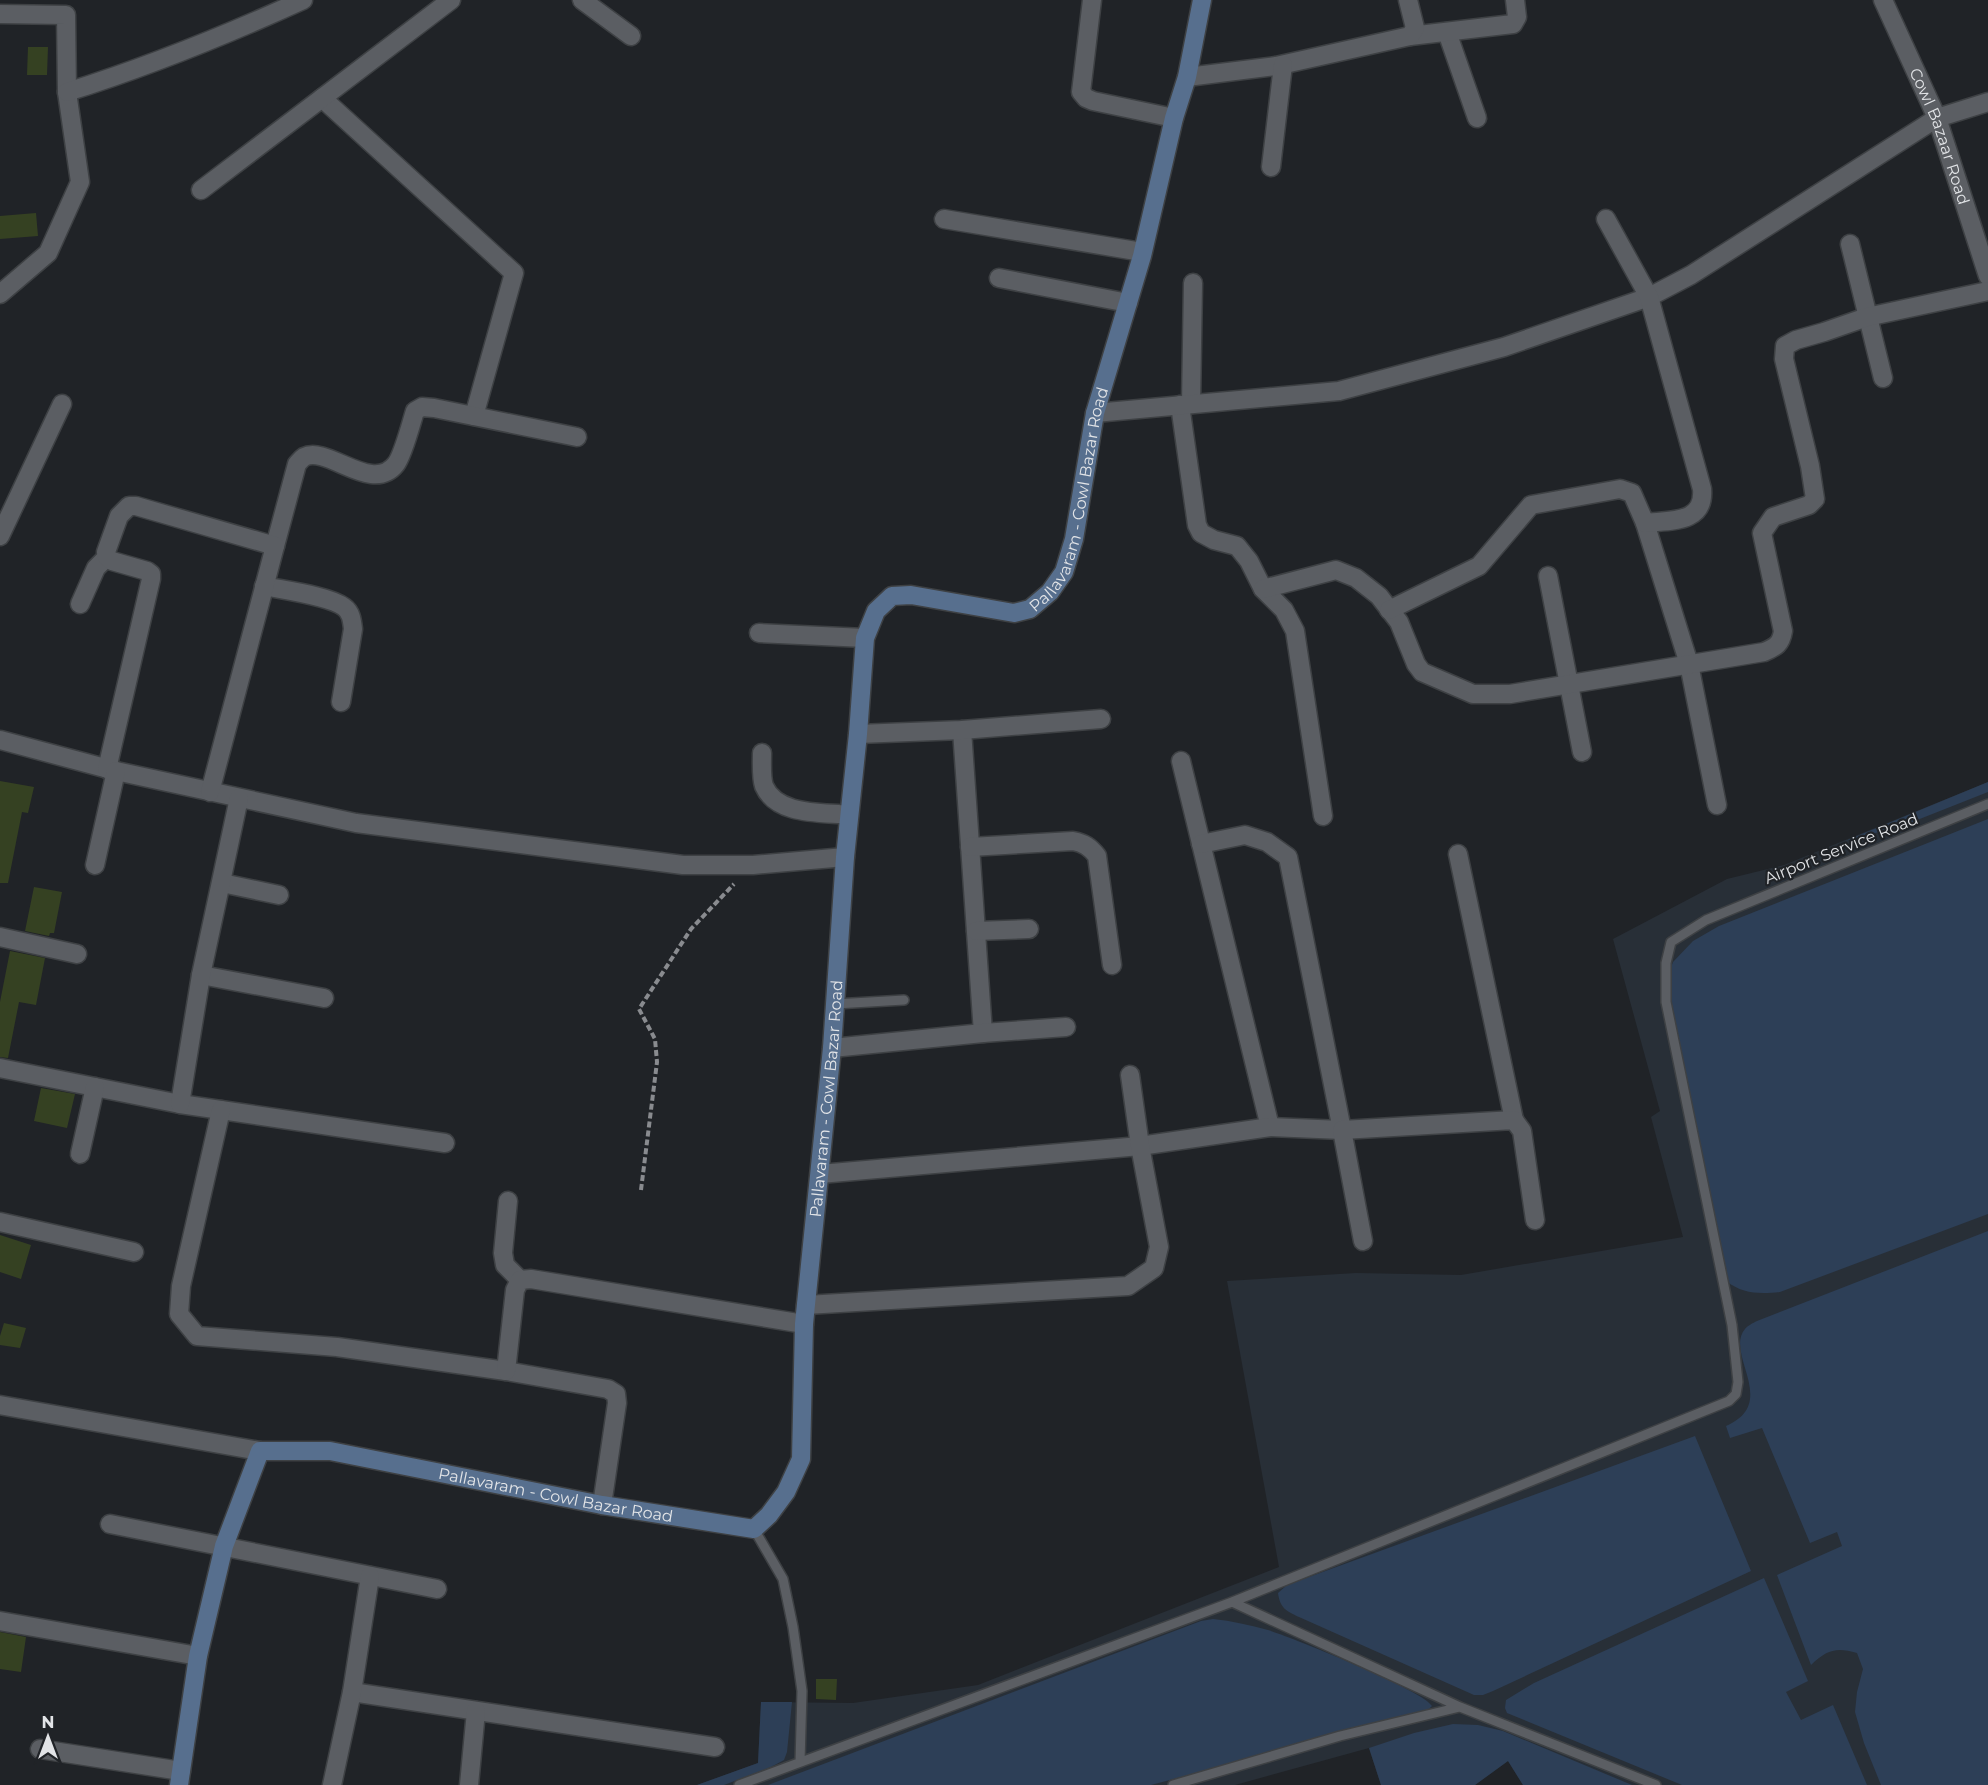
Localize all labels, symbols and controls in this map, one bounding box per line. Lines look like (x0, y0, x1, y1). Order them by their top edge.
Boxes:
street label: Cowl Bazaar Road (1905, 65, 1973, 207)
street label: Pallavaram - Cowl Bazar Road (1025, 385, 1112, 616)
street label: Airport Service Road (1762, 809, 1921, 888)
street label: Pallavaram - Cowl Bazar Road (806, 979, 847, 1218)
street label: Pallavaram - Cowl Bazar Road (437, 1464, 674, 1526)
north arrow (18, 1707, 78, 1767)
text: N (42, 1713, 54, 1732)

